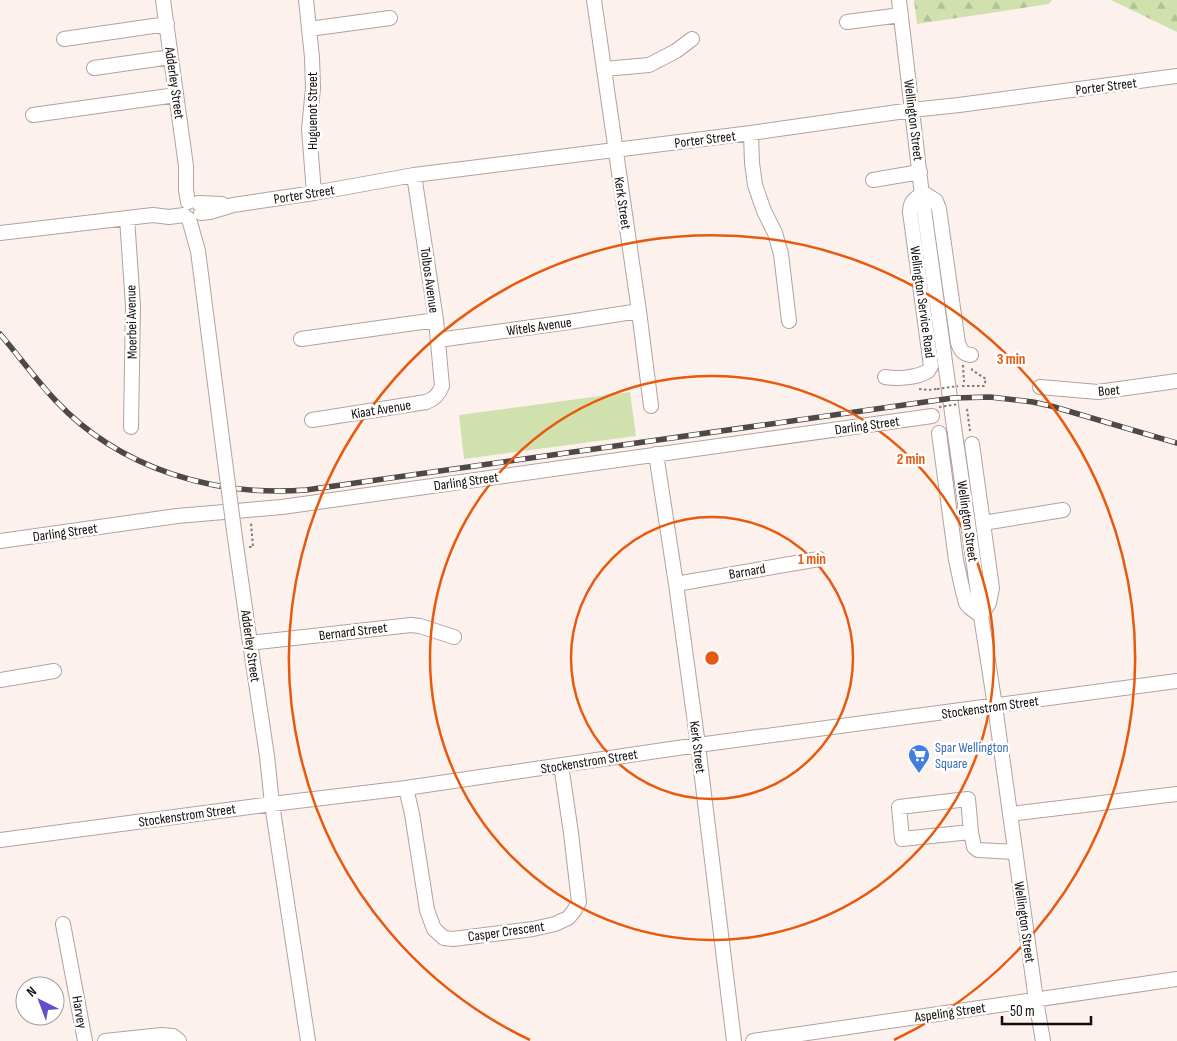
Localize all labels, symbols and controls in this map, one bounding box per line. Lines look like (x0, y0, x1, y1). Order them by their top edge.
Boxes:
street label: Adderley Street (161, 45, 188, 120)
street label: Huguenot Street (304, 72, 321, 150)
street label: Porter Street (1075, 74, 1138, 99)
street label: Wellington Street (900, 78, 927, 162)
street label: Porter Street (674, 127, 737, 152)
street label: Kerk Street (610, 176, 635, 230)
street label: Porter Street (272, 181, 336, 208)
street label: Wellington Service Road (906, 245, 939, 359)
street label: Tolbos Avenue (416, 246, 443, 314)
street label: Moerbei Avenue (122, 285, 141, 359)
street label: Witels Avenue (505, 314, 573, 339)
text: 3 min (997, 350, 1025, 369)
street label: Boet (1097, 381, 1121, 400)
street label: Kiaat Avenue (350, 396, 412, 423)
street label: Darling Street (834, 413, 900, 438)
text: 2 min (897, 450, 925, 469)
street label: Darling Street (433, 469, 499, 494)
street label: Wellington Street (953, 479, 982, 563)
street label: Darling Street (32, 520, 98, 545)
text: 1 min (798, 550, 826, 569)
street label: Barnard (728, 560, 767, 583)
street label: Adderley Street (237, 608, 264, 683)
street label: Bernard Street (318, 619, 388, 644)
centre of rings (703, 649, 721, 667)
street label: Stockenstrom Street (940, 692, 1040, 723)
street label: Kerk Street (686, 720, 709, 774)
place label: Spar Wellington Square (935, 739, 1009, 772)
supermarket icon: Spar Wellington Square (907, 743, 931, 774)
street label: Stockenstrom Street (539, 745, 639, 778)
street label: Stockenstrom Street (137, 800, 237, 831)
street label: Wellington Street (1010, 880, 1039, 964)
street label: Casper Crescent (467, 918, 546, 945)
north arrow (15, 976, 65, 1026)
text: N (23, 983, 40, 1001)
street label: Harvey (68, 994, 91, 1030)
scale bar (1002, 994, 1091, 1026)
street label: Aspeling Street (913, 999, 987, 1026)
text: 50 m (1010, 1002, 1035, 1021)

